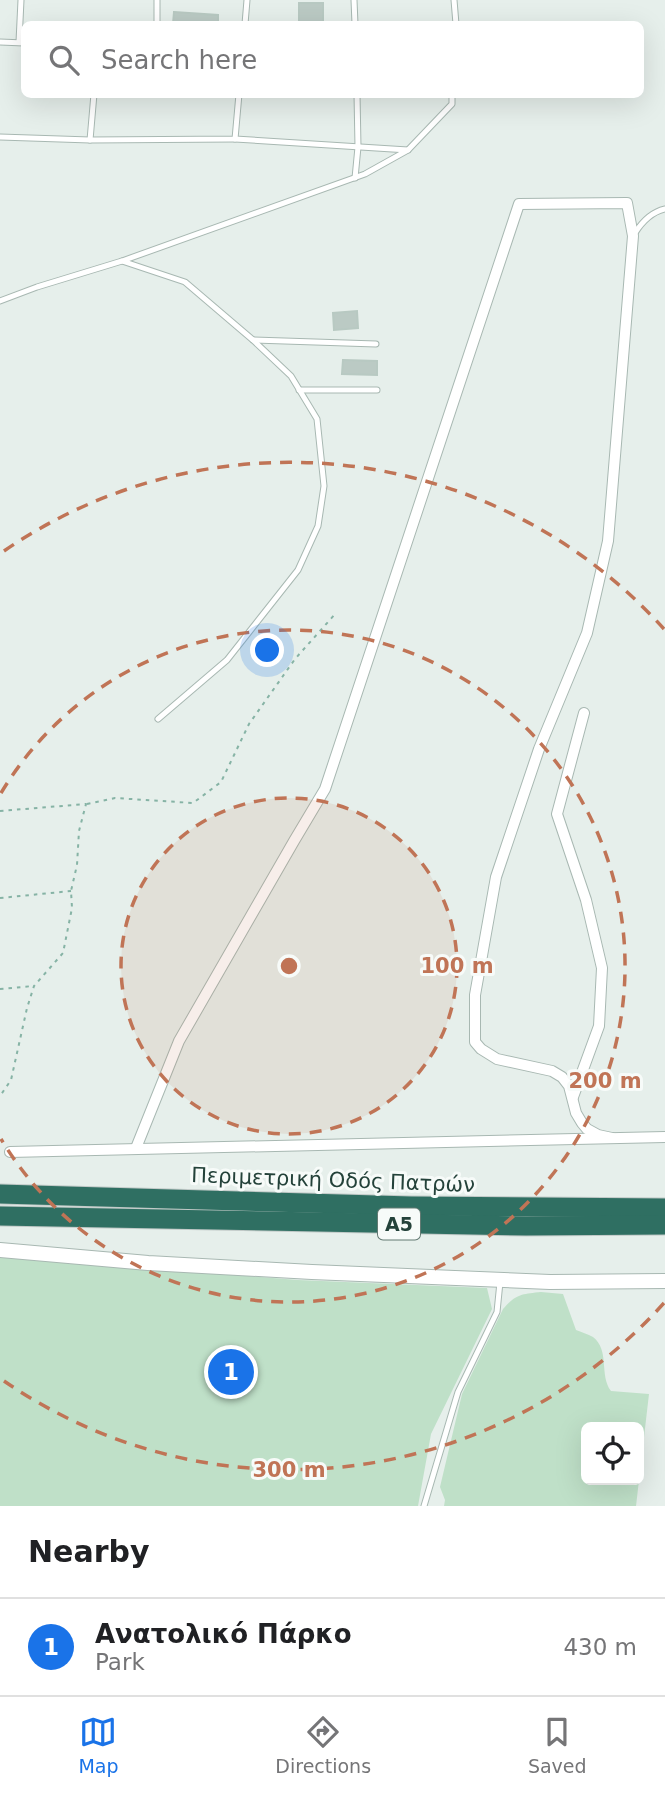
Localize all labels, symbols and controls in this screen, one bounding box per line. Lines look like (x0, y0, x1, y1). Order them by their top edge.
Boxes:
search box (21, 21, 644, 98)
icon: search (45, 41, 83, 79)
text: Search here (101, 45, 257, 75)
your location (250, 633, 284, 667)
centre of rings (277, 954, 301, 978)
text: 100 m (420, 954, 494, 978)
text: 200 m (568, 1069, 642, 1093)
street label: Περιμετρική Οδός Πατρών (191, 1163, 475, 1197)
road number: Α5 (378, 1208, 420, 1240)
pin: 1 (208, 1346, 254, 1398)
map controls (581, 1422, 644, 1485)
button: locate (581, 1422, 644, 1485)
text: 300 m (252, 1458, 326, 1482)
text: Nearby (28, 1534, 150, 1569)
text: Ανατολικό Πάρκο (95, 1619, 352, 1649)
text: 1 (43, 1634, 59, 1660)
text: 430 m (563, 1634, 637, 1660)
text: Park (95, 1649, 145, 1675)
tab: Map (78, 1713, 119, 1777)
tab: Directions (275, 1713, 371, 1777)
tab: Saved (528, 1713, 587, 1777)

